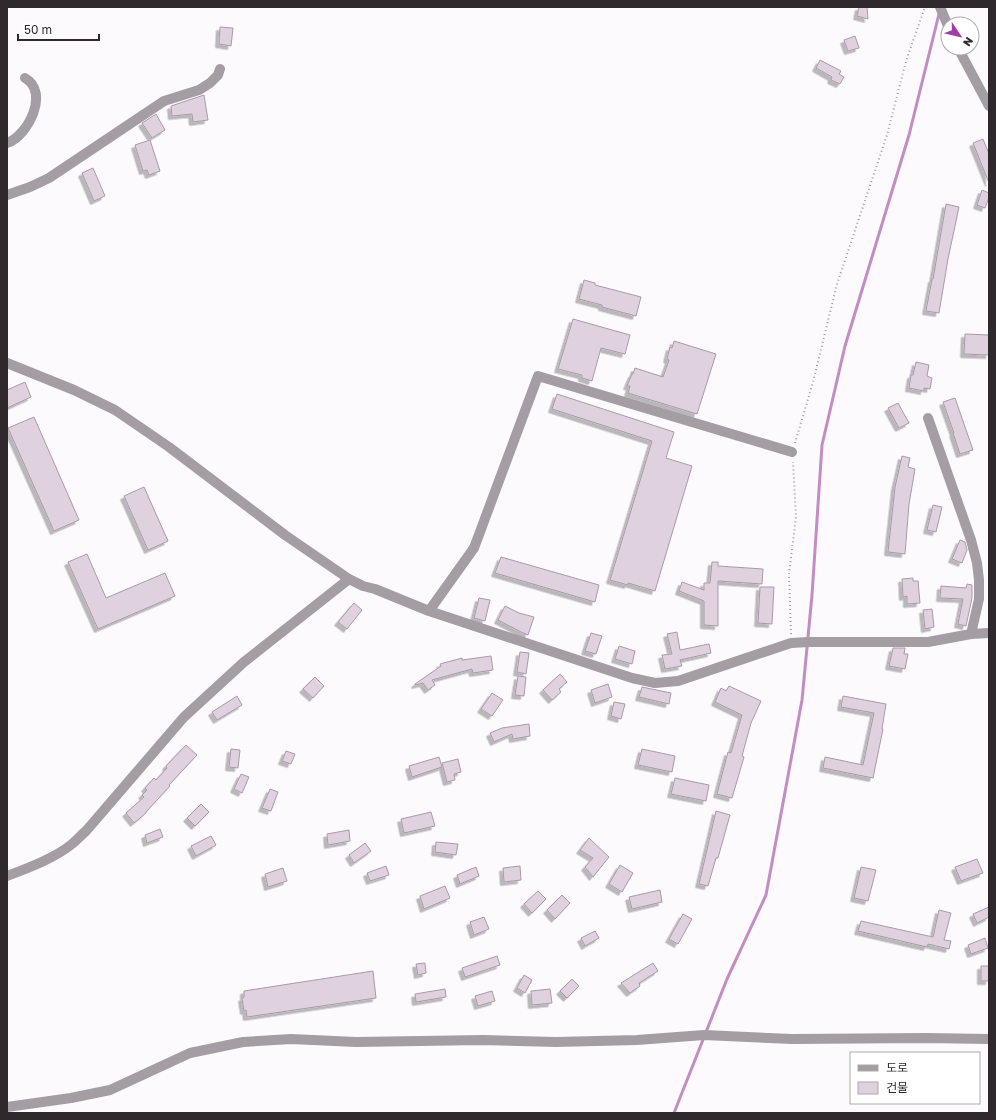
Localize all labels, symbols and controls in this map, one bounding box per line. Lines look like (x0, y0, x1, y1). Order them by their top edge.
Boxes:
scale bar (18, 16, 99, 42)
north arrow (940, 16, 980, 56)
text: 50 m (24, 22, 52, 37)
text: N (961, 35, 976, 49)
legend (850, 1052, 980, 1104)
text: 도로 (886, 1060, 908, 1075)
text: 건물 (886, 1080, 908, 1095)

